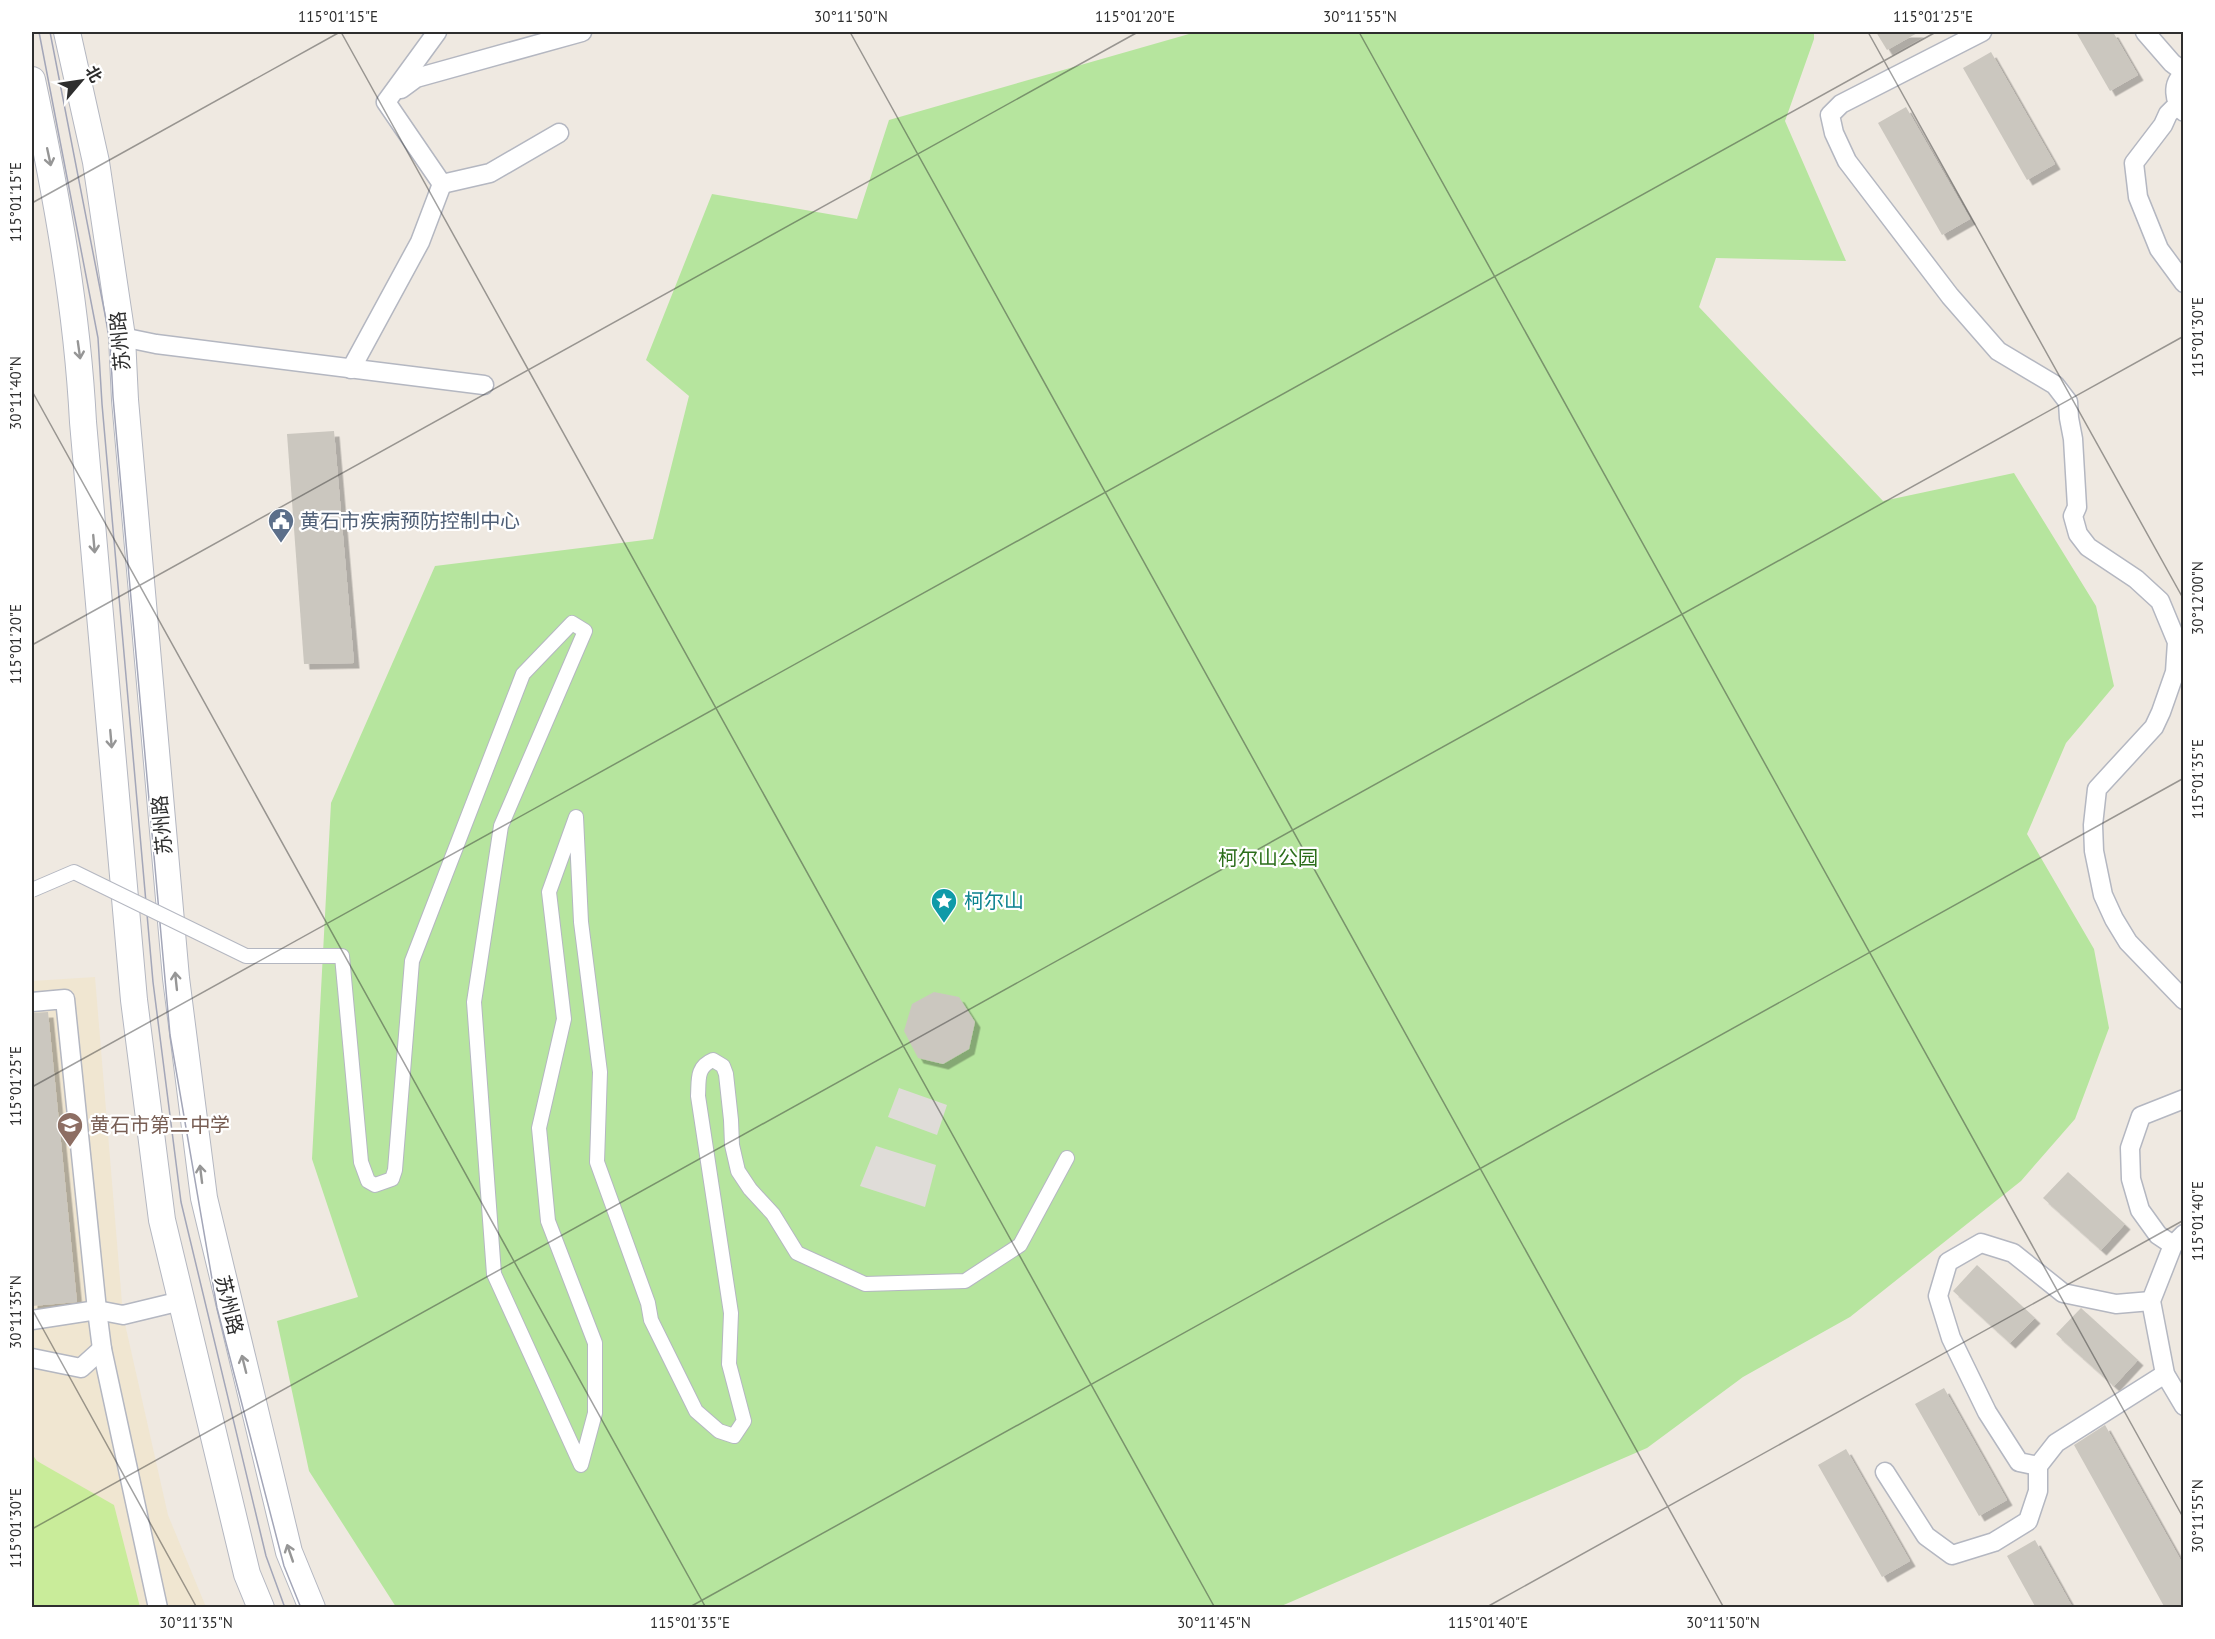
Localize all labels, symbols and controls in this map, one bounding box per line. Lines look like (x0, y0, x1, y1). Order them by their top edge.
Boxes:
text: 115°01'15"E (298, 7, 378, 26)
text: 30°11'50"N (814, 7, 888, 26)
text: 115°01'20"E (1095, 7, 1175, 26)
text: 30°11'55"N (1323, 7, 1397, 26)
text: 115°01'25"E (1893, 7, 1973, 26)
north arrow (51, 51, 111, 111)
text: 北 (81, 62, 107, 86)
one-way arrow (43, 148, 55, 167)
text: 115°01'15"E (6, 162, 25, 242)
text: 115°01'30"E (2188, 297, 2207, 377)
street label: 苏州路 (104, 310, 136, 372)
one-way arrow (73, 340, 84, 359)
text: 30°11'40"N (6, 356, 25, 430)
public building icon: 黄石市疾病预防控制中心 (266, 506, 296, 544)
place label: 黄石市疾病预防控制中心 (300, 508, 520, 534)
one-way arrow (89, 534, 100, 554)
text: 30°12'00"N (2188, 561, 2207, 635)
text: 115°01'20"E (6, 604, 25, 684)
one-way arrow (106, 728, 117, 748)
text: 115°01'35"E (2188, 739, 2207, 819)
street label: 苏州路 (146, 794, 178, 856)
park label: 柯尔山公园 (1218, 845, 1318, 871)
place icon: 柯尔山 (929, 886, 959, 924)
place label: 柯尔山 (964, 888, 1024, 914)
one-way arrow (171, 971, 182, 991)
text: 115°01'25"E (6, 1046, 25, 1126)
school or university icon: 黄石市第二中学 (55, 1110, 85, 1148)
place label: 黄石市第二中学 (90, 1112, 230, 1138)
one-way arrow (195, 1165, 206, 1184)
text: 115°01'40"E (2188, 1181, 2207, 1261)
street label: 苏州路 (209, 1273, 249, 1337)
text: 30°11'35"N (6, 1275, 25, 1349)
one-way arrow (237, 1355, 249, 1374)
text: 30°11'55"N (2188, 1479, 2207, 1553)
text: 115°01'30"E (6, 1488, 25, 1568)
one-way arrow (284, 1545, 295, 1563)
text: 30°11'35"N (159, 1613, 233, 1632)
text: 115°01'35"E (650, 1613, 730, 1632)
text: 30°11'45"N (1177, 1613, 1251, 1632)
text: 115°01'40"E (1448, 1613, 1528, 1632)
text: 30°11'50"N (1686, 1613, 1760, 1632)

